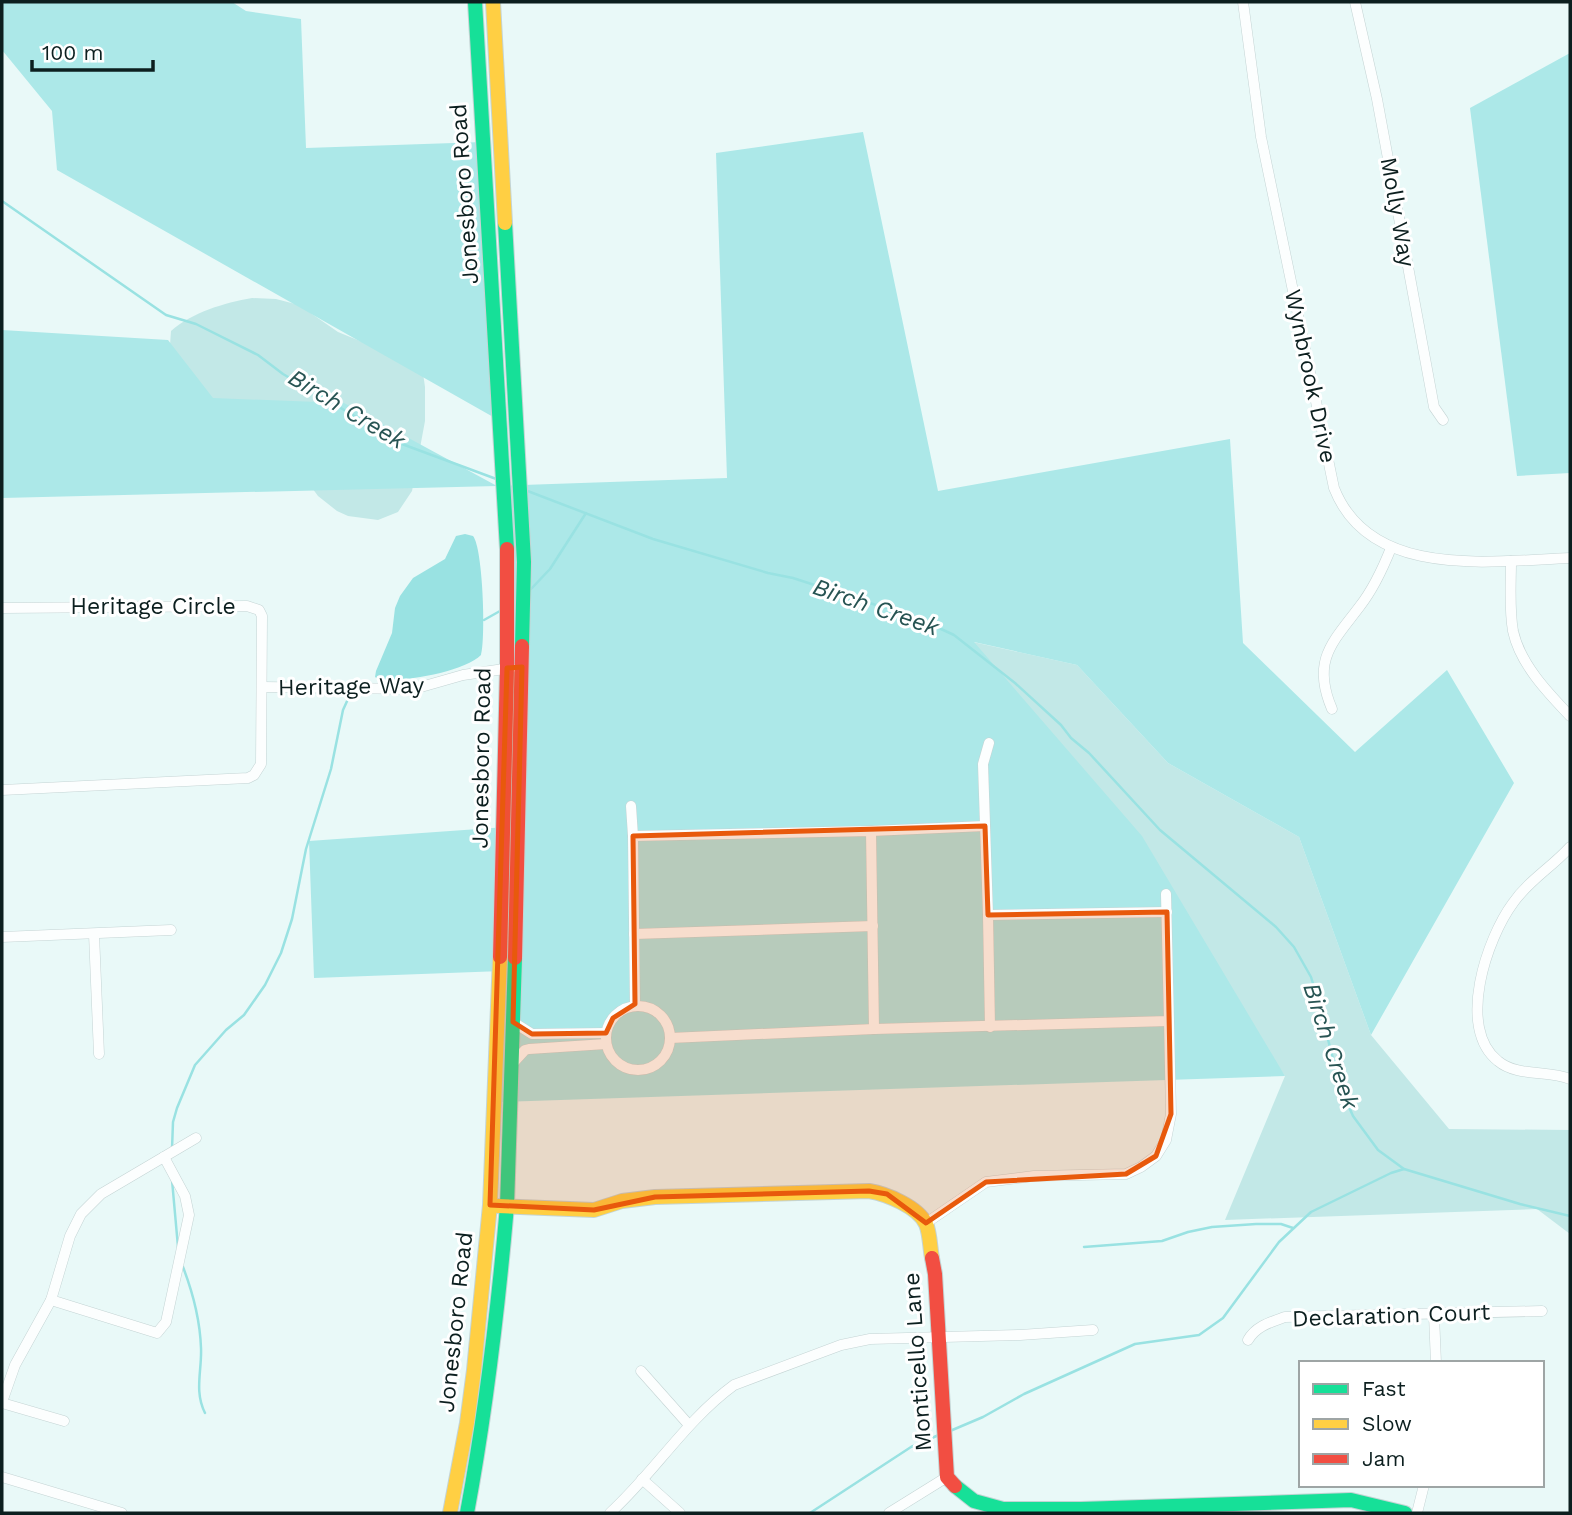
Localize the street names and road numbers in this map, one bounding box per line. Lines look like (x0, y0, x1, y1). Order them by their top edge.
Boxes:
street label: Jonesboro Road (445, 103, 484, 285)
street label: Molly Way (1375, 155, 1420, 269)
street label: Wynbrook Drive (1279, 287, 1342, 465)
street label: Heritage Circle (70, 593, 236, 620)
street label: Jonesboro Road (466, 667, 497, 849)
street label: Heritage Way (278, 672, 425, 701)
street label: Jonesboro Road (433, 1230, 478, 1414)
street label: Monticello Lane (898, 1272, 937, 1452)
street label: Declaration Court (1292, 1299, 1491, 1332)

